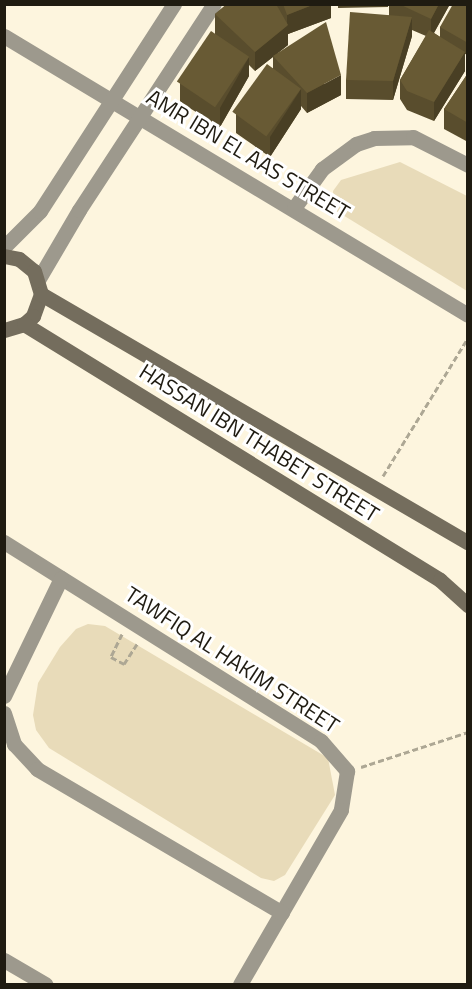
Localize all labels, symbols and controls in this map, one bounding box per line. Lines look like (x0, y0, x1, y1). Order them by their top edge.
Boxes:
street label: AMR IBN EL AAS STREET (142, 84, 354, 226)
street label: HASSAN IBN THABET STREET (134, 358, 384, 528)
street label: TAWFIQ AL HAKIM STREET (120, 581, 344, 739)

